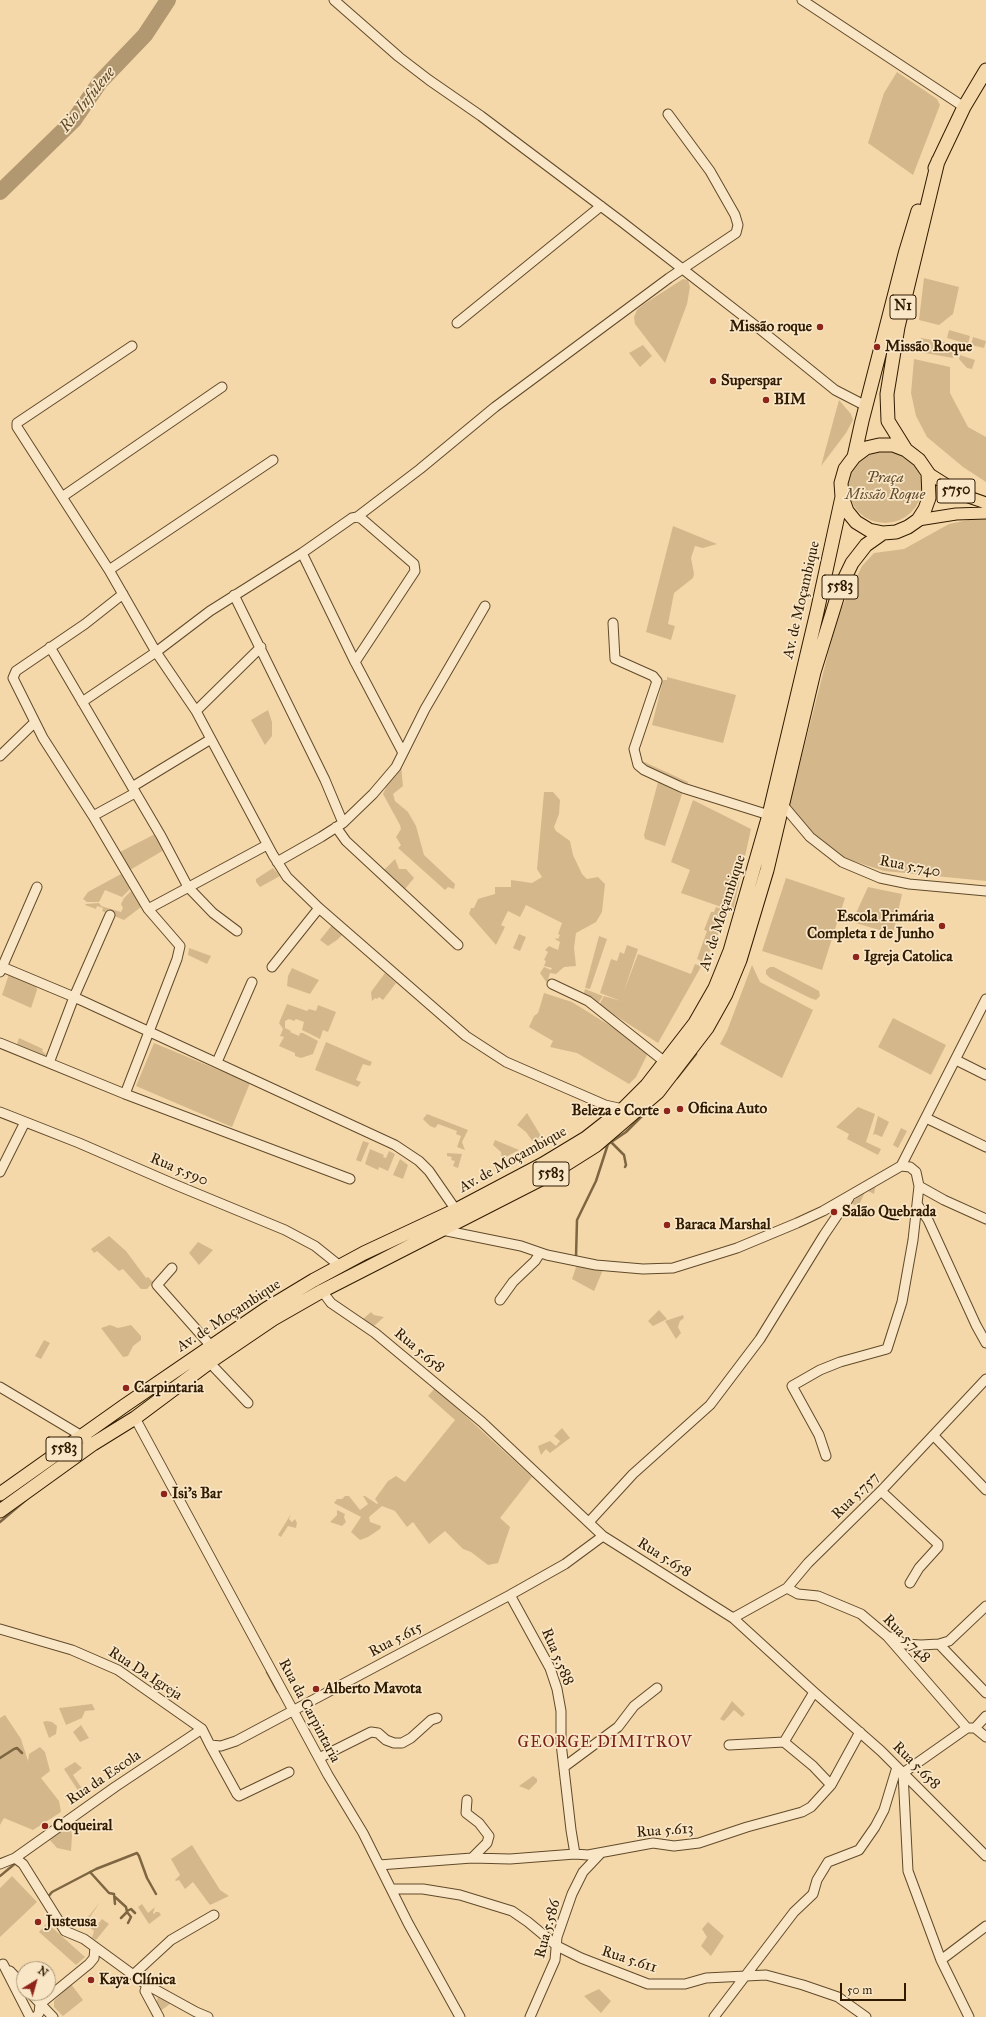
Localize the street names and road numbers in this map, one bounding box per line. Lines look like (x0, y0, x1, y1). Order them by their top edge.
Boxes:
road number: N1 (890, 295, 916, 319)
road number: 5750 (937, 479, 975, 503)
street label: Av. de Moçambique (780, 539, 824, 661)
road number: 5583 (822, 575, 858, 599)
street label: Rua 5.740 (878, 852, 942, 882)
street label: Av. de Moçambique (696, 853, 750, 973)
street label: Av. de Moçambique (456, 1123, 570, 1197)
street label: Rua 5.590 (147, 1150, 211, 1190)
road number: 5583 (533, 1162, 569, 1186)
street label: Av. de Moçambique (174, 1276, 284, 1356)
street label: Rua 5.658 (390, 1325, 448, 1377)
road number: 5583 (46, 1437, 82, 1461)
street label: Rua 5.757 (829, 1469, 883, 1523)
street label: Rua 5.658 (634, 1534, 694, 1582)
street label: Rua 5.748 (878, 1611, 934, 1667)
street label: Rua 5.615 (366, 1618, 426, 1662)
street label: Rua 5.588 (537, 1626, 577, 1688)
street label: Rua Da Igreja (105, 1643, 185, 1705)
street label: Rua da Carpintaria (274, 1656, 344, 1766)
street label: Rua 5.658 (888, 1738, 944, 1794)
street label: Rua da Escola (63, 1747, 145, 1809)
street label: Rua 5.613 (636, 1820, 694, 1842)
street label: Rua 5.586 (532, 1898, 564, 1960)
street label: Rua 5.611 (599, 1943, 659, 1977)

